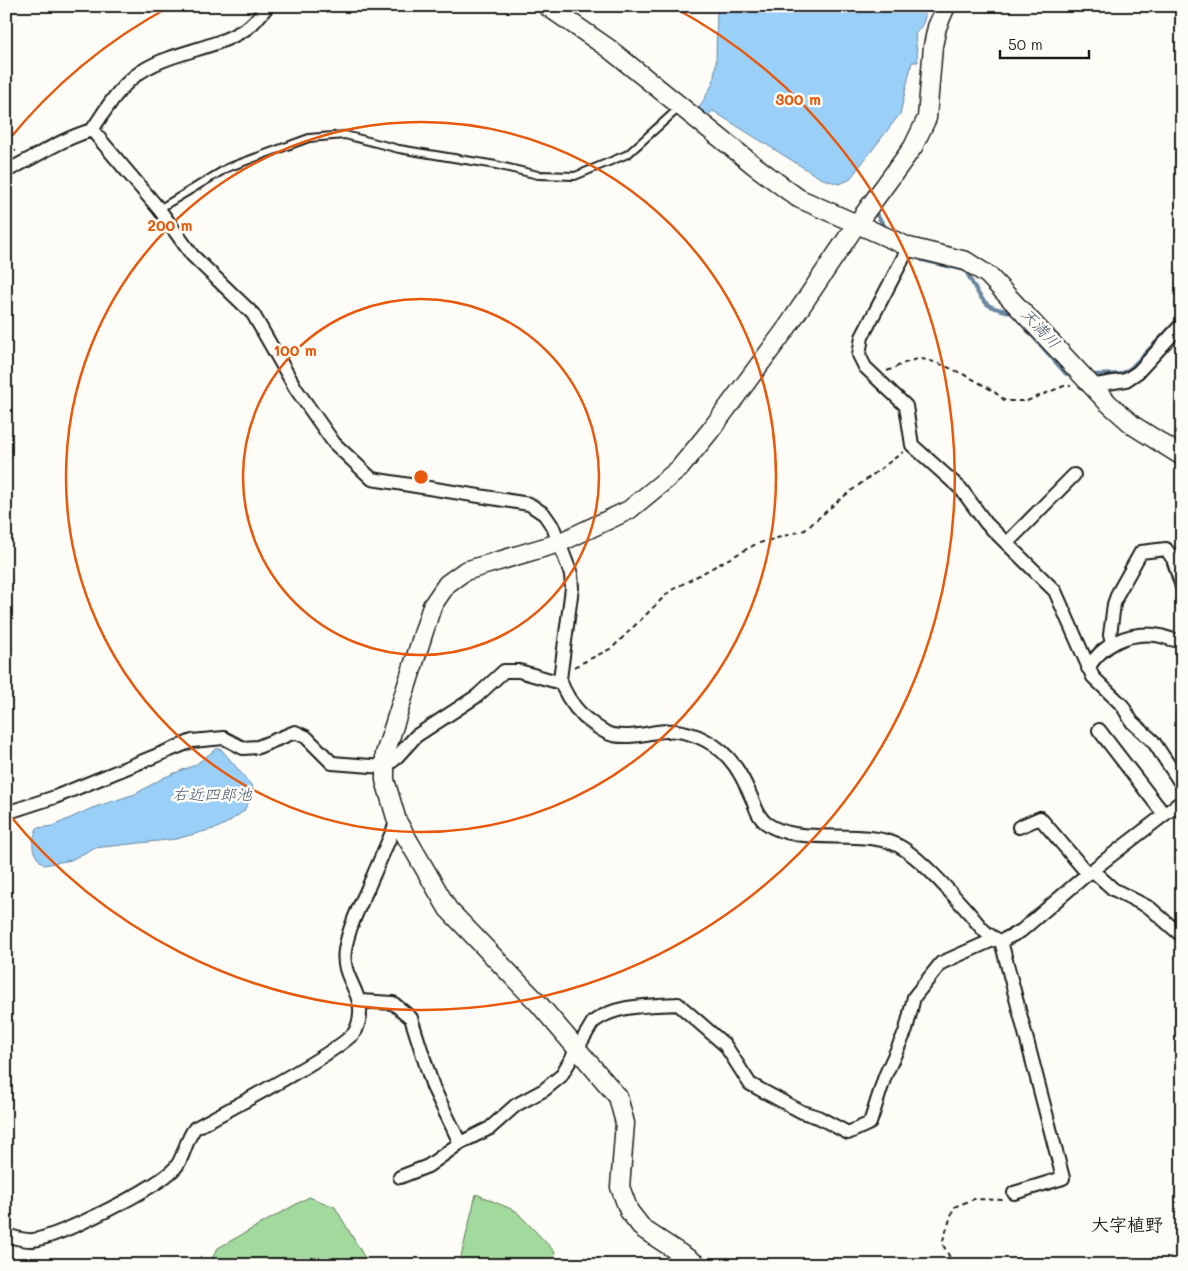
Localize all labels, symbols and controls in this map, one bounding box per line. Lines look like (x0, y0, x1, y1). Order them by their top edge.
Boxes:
scale bar (1000, 28, 1089, 60)
text: 50 m (1008, 34, 1043, 54)
text: 300 m (775, 89, 821, 109)
text: 200 m (148, 215, 193, 235)
water label: 天満川 (1017, 303, 1065, 352)
text: 100 m (273, 340, 317, 360)
centre of rings (412, 468, 430, 486)
water label: 右近四郎池 (172, 783, 253, 804)
district label: 大字植野 (1091, 1212, 1163, 1236)

